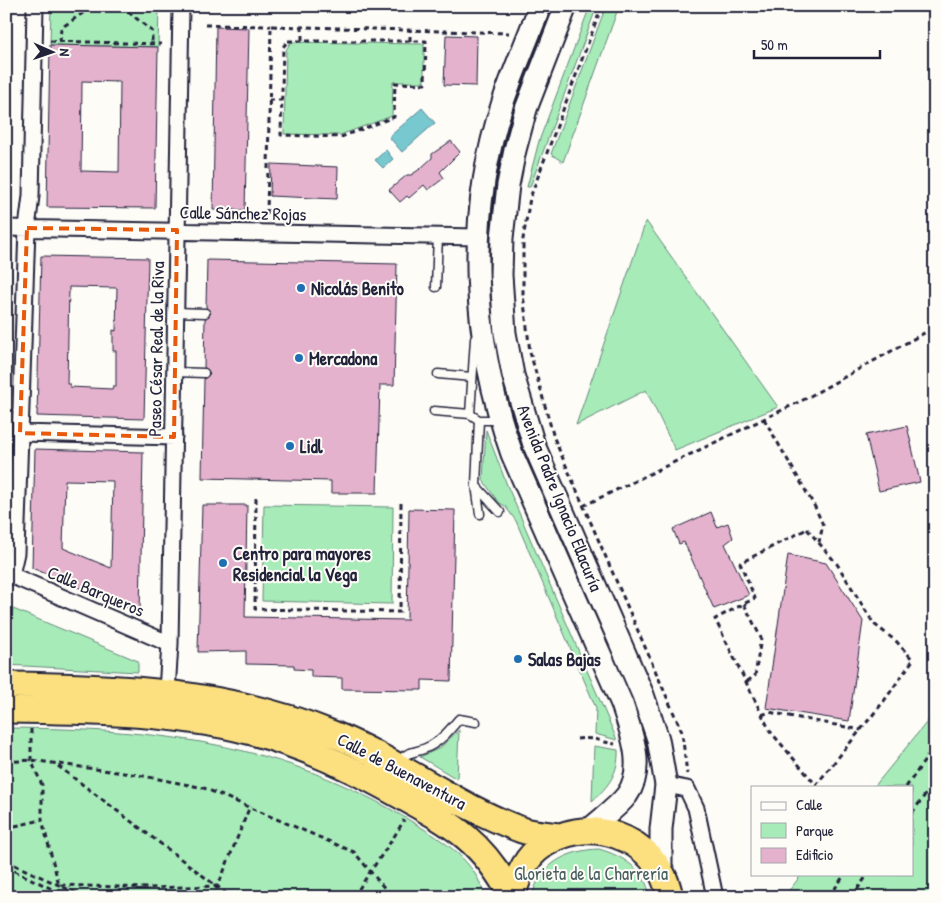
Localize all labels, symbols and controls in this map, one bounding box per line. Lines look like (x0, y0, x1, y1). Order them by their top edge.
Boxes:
north arrow (28, 28, 78, 78)
scale bar (754, 28, 880, 60)
text: 50 m (761, 34, 788, 55)
text: N (56, 48, 75, 57)
street label: Calle Sánchez Rojas (179, 199, 307, 227)
street label: Paseo César Real de la Riva (142, 261, 170, 437)
place label: Nicolás Benito (311, 276, 404, 301)
marker: Nicolás Benito (295, 282, 307, 294)
place label: Mercadona (309, 346, 378, 371)
marker: Mercadona (293, 352, 305, 364)
street label: Avenida Padre Ignacio Ellacuría (511, 401, 609, 595)
place label: Lidl (300, 434, 324, 459)
marker: Lidl (284, 440, 296, 452)
place label: Centro para mayores Residencial la Vega (233, 541, 371, 588)
marker: Centro para mayores Residencial la Vega (217, 557, 229, 569)
street label: Calle Barqueros (44, 559, 148, 623)
place label: Salas Bajas (528, 647, 601, 672)
marker: Salas Bajas (512, 653, 524, 665)
street label: Calle de Buenaventura (333, 726, 471, 816)
legend (751, 786, 914, 876)
text: Calle (796, 794, 823, 815)
text: Parque (796, 820, 834, 841)
text: Edificio (796, 844, 833, 865)
park label: Glorieta de la Charrería (514, 861, 668, 886)

